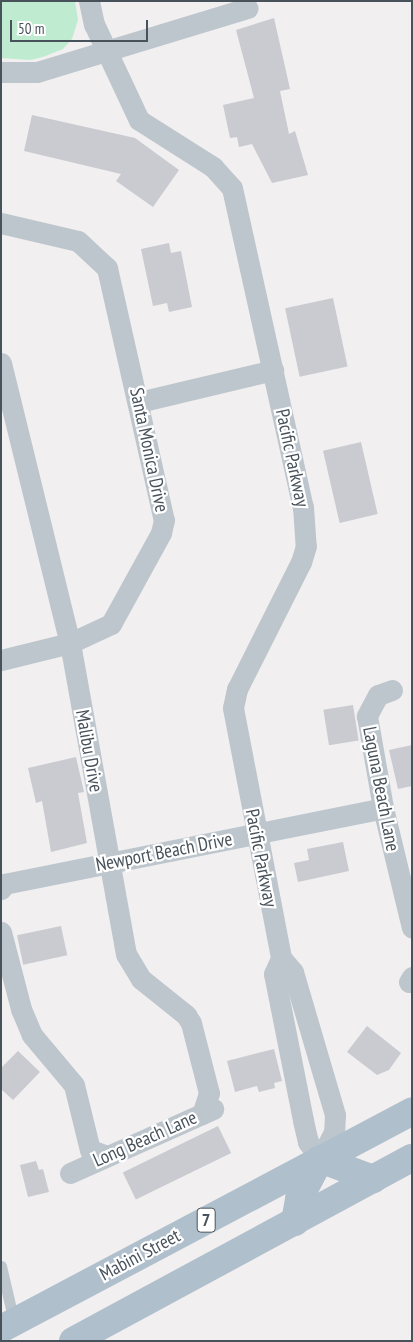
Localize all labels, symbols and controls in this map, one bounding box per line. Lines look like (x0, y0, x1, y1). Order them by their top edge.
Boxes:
scale bar (12, 10, 150, 42)
text: 50 m (18, 19, 44, 38)
street label: Santa Monica Drive (125, 386, 173, 514)
street label: Pacific Parkway (270, 407, 314, 509)
street label: Malibu Drive (71, 708, 107, 794)
street label: Laguna Beach Lane (358, 725, 404, 853)
street label: Pacific Parkway (240, 807, 282, 909)
street label: Newport Beach Drive (94, 828, 234, 876)
street label: Long Beach Lane (90, 1106, 200, 1172)
road number: 7 (196, 1204, 216, 1236)
street label: Mabini Street (96, 1224, 184, 1286)

